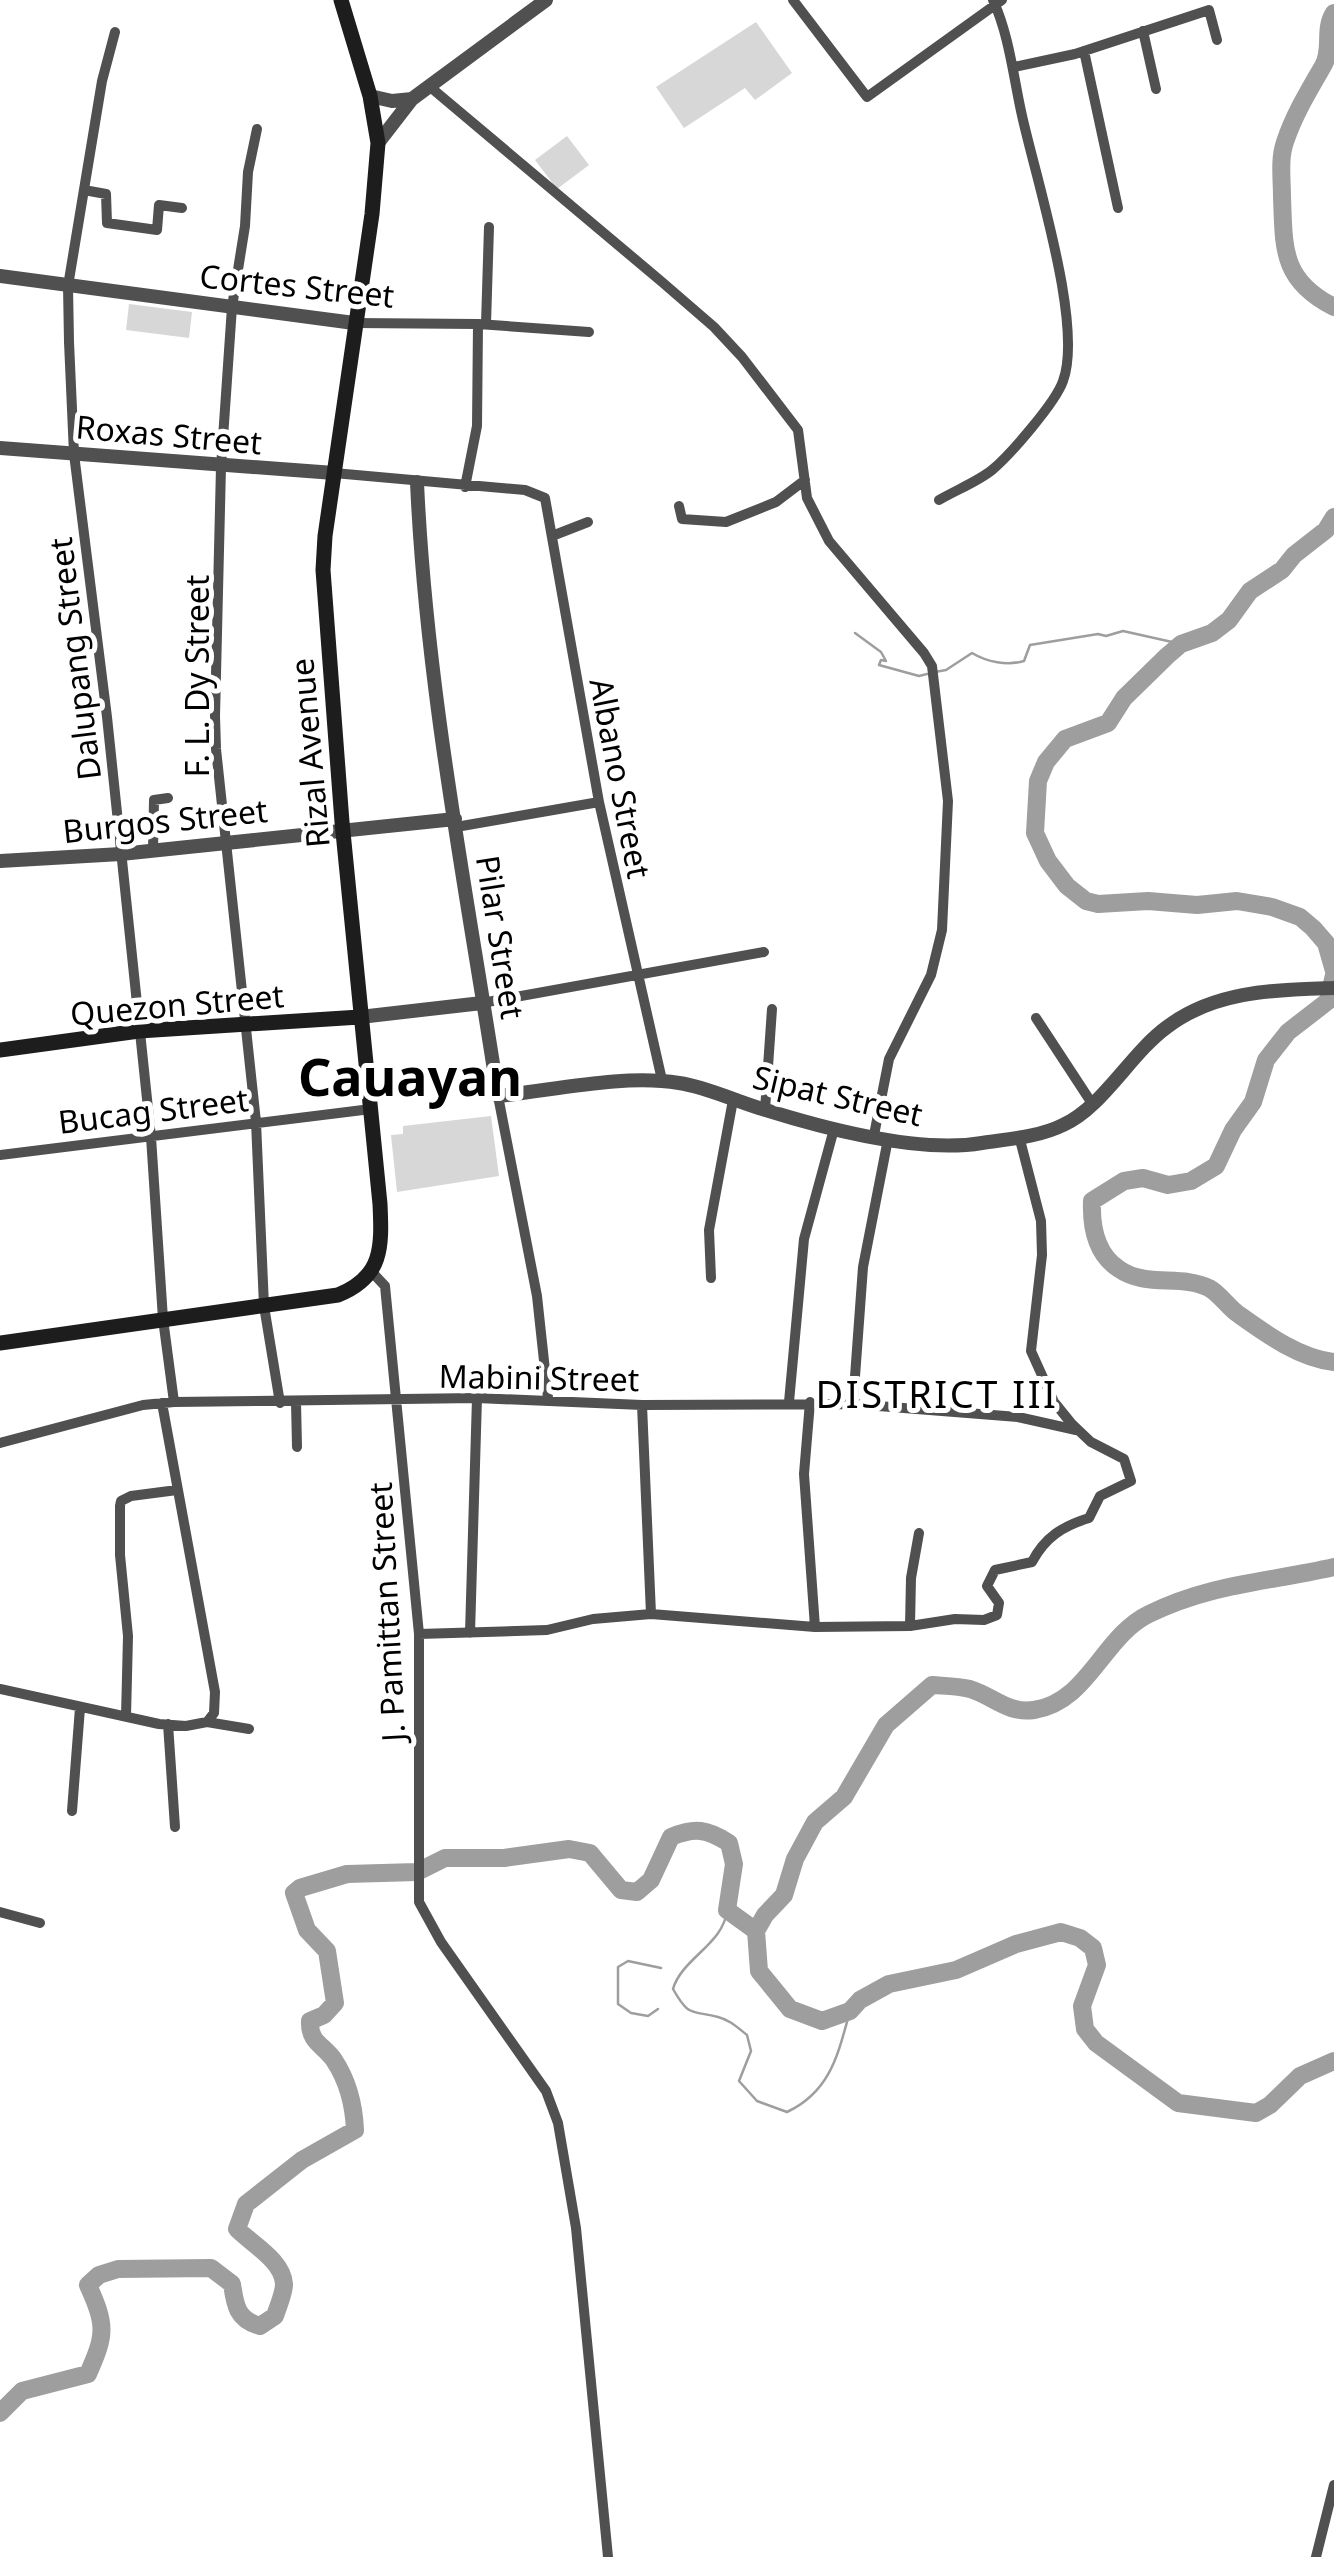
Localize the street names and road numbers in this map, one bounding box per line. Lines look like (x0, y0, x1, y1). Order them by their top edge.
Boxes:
street label: Cortes Street (198, 253, 396, 317)
street label: Roxas Street (74, 404, 264, 464)
street label: Dalupang Street (38, 535, 110, 783)
street label: F. L. Dy Street (175, 575, 218, 777)
street label: Rizal Avenue (279, 656, 339, 850)
street label: Albano Street (581, 674, 661, 882)
street label: Burgos Street (61, 788, 269, 852)
street label: Pilar Street (467, 852, 535, 1022)
street label: Quezon Street (68, 973, 286, 1035)
street label: Sipat Street (749, 1055, 927, 1135)
street label: Bucag Street (55, 1077, 251, 1143)
street label: Mabini Street (438, 1354, 640, 1400)
street label: J. Pamittan Street (358, 1481, 414, 1746)

